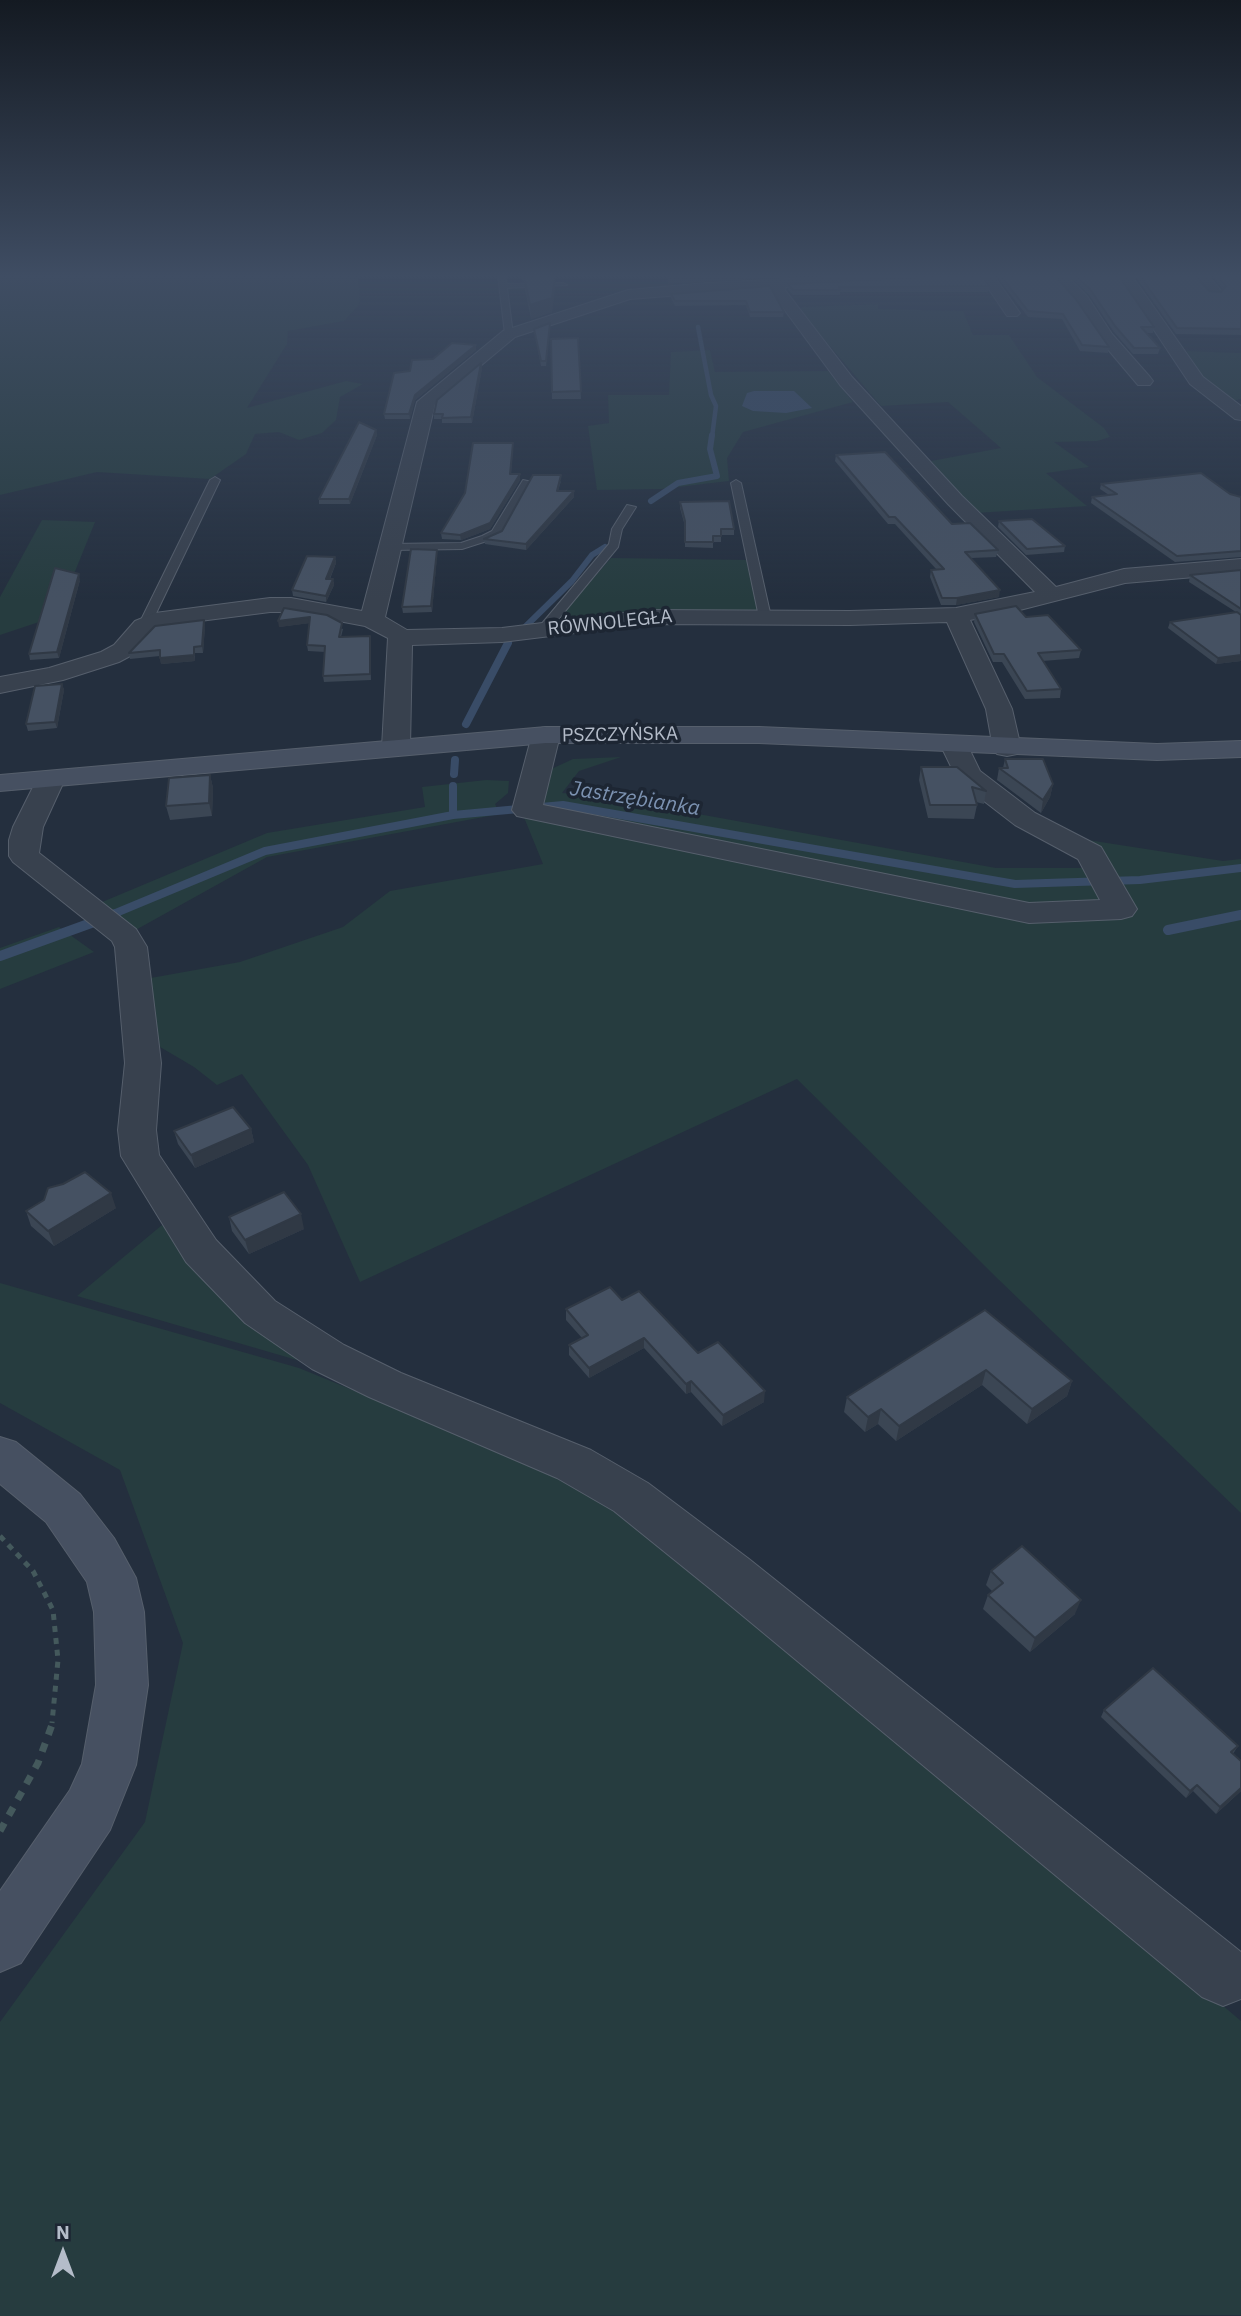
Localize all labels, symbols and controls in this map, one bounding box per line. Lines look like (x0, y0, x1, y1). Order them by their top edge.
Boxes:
street label: RÓWNOLEGŁA (547, 605, 673, 641)
street label: PSZCZYŃSKA (562, 723, 678, 747)
water label: Jastrzębianka (568, 776, 702, 822)
north arrow (28, 2218, 98, 2288)
text: N (56, 2220, 70, 2244)

